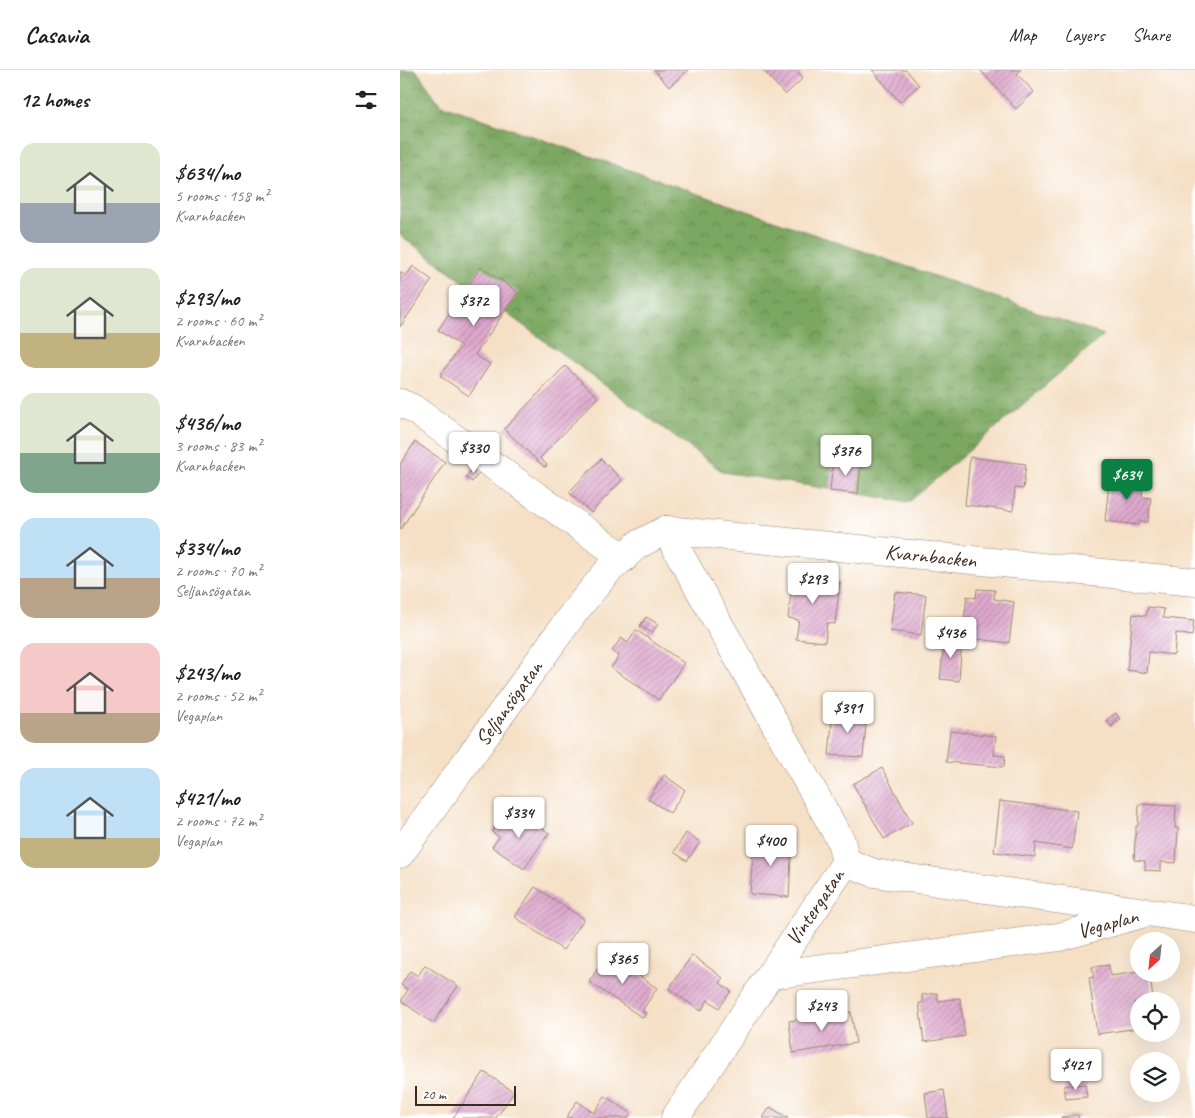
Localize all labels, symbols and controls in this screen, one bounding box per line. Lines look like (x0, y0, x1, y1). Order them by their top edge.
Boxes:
text: Casavia (25, 20, 89, 50)
text: Map (1009, 24, 1037, 46)
text: Layers (1065, 24, 1104, 46)
text: Share (1132, 24, 1170, 46)
icon: filters (352, 86, 380, 114)
text: 12 homes (20, 87, 89, 113)
text: $634/mo (175, 160, 240, 186)
icon: home (60, 163, 120, 223)
text: 5 rooms · 158 m² (175, 186, 269, 206)
text: Kvarnbacken (175, 206, 245, 226)
pin: $372 (444, 284, 504, 327)
text: $293/mo (175, 285, 239, 311)
icon: home (60, 288, 120, 348)
text: $372 (460, 291, 488, 311)
text: 2 rooms · 60 m² (175, 311, 261, 331)
text: Kvarnbacken (175, 331, 245, 351)
text: $436/mo (175, 410, 240, 436)
icon: home (60, 413, 120, 473)
pin: $330 (444, 432, 504, 474)
pin: $376 (816, 434, 876, 477)
text: 3 rooms · 83 m² (175, 436, 261, 456)
text: $330 (460, 438, 488, 458)
text: $376 (831, 441, 861, 461)
text: Kvarnbacken (175, 456, 245, 476)
pin: $634 (1097, 458, 1157, 501)
text: $634 (1112, 465, 1142, 485)
text: $334/mo (175, 535, 240, 561)
icon: home (60, 538, 120, 598)
street label: Kvarnbacken (884, 539, 978, 573)
text: 2 rooms · 70 m² (175, 561, 261, 581)
pin: $293 (783, 562, 843, 605)
text: $293 (799, 569, 827, 589)
text: Seljansögatan (175, 581, 250, 601)
pin: $436 (921, 616, 981, 659)
text: $436 (936, 623, 966, 643)
street label: Seljansögatan (469, 654, 549, 751)
text: $243/mo (175, 660, 240, 686)
icon: home (60, 663, 120, 723)
text: 2 rooms · 52 m² (175, 686, 261, 706)
pin: $391 (818, 692, 878, 734)
text: $391 (834, 698, 862, 718)
text: Vegaplan (175, 706, 222, 726)
text: $421/mo (175, 785, 240, 811)
icon: home (60, 788, 120, 848)
pin: $334 (489, 796, 549, 839)
text: $334 (505, 803, 533, 823)
text: 2 rooms · 72 m² (175, 811, 261, 831)
pin: $400 (741, 824, 801, 867)
text: Vegaplan (175, 831, 222, 851)
text: $400 (757, 831, 785, 851)
street label: Vintergatan (780, 863, 851, 950)
street label: Vegaplan (1074, 902, 1142, 944)
north arrow (1130, 932, 1180, 982)
map controls (1130, 932, 1180, 1102)
pin: $365 (593, 942, 653, 985)
text: $365 (609, 949, 637, 969)
pin: $243 (792, 990, 852, 1032)
button: locate (1130, 992, 1180, 1042)
text: $243 (808, 996, 836, 1016)
pin: $421 (1046, 1048, 1106, 1091)
button: layers (1130, 1052, 1180, 1102)
text: $421 (1062, 1055, 1090, 1075)
scale bar (415, 1083, 516, 1106)
text: 20 m (422, 1086, 446, 1103)

